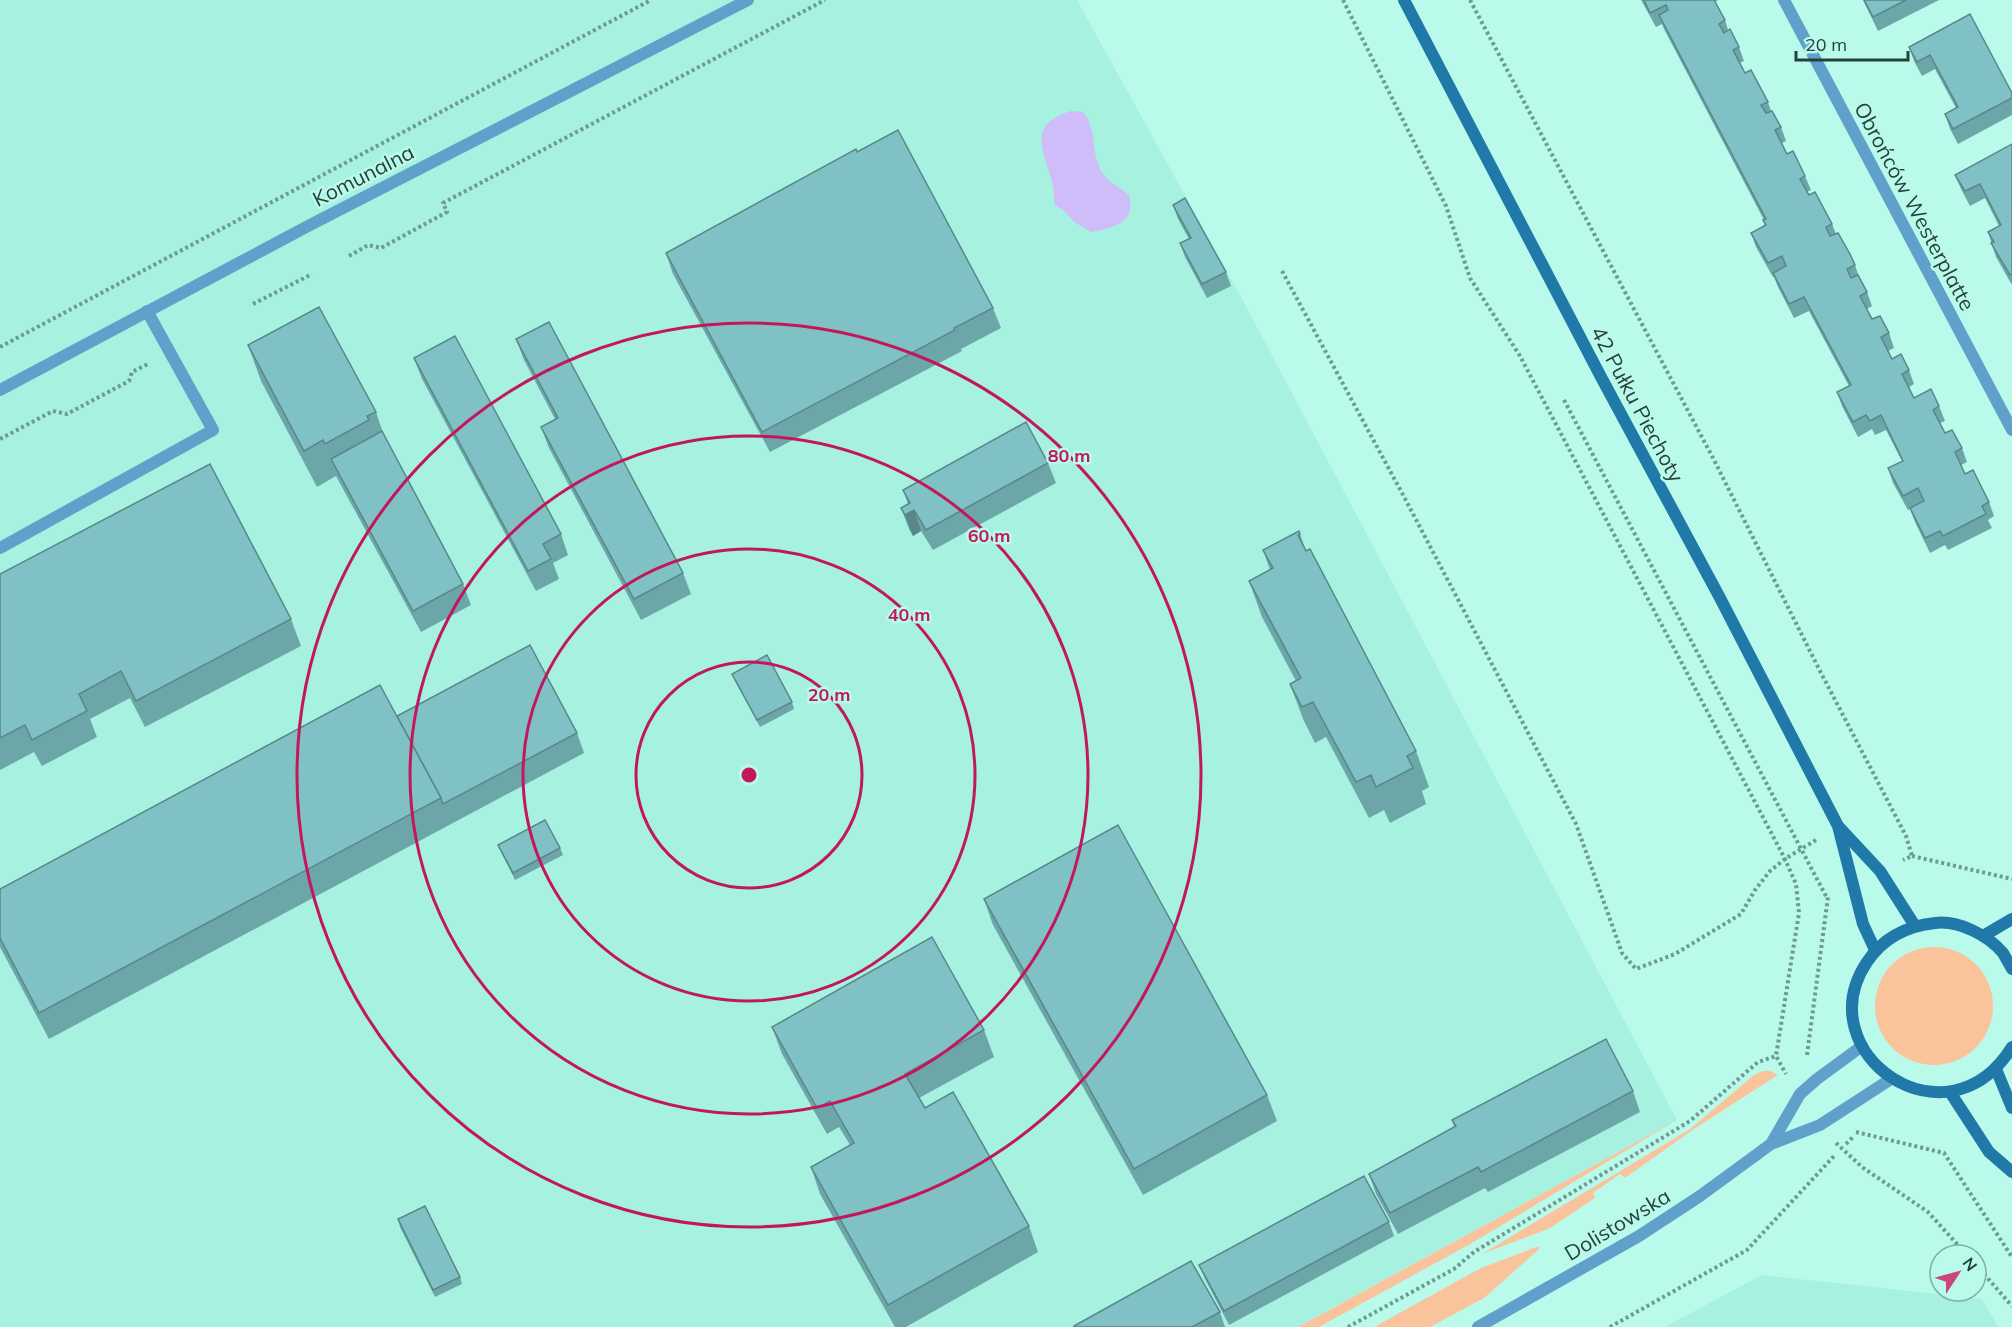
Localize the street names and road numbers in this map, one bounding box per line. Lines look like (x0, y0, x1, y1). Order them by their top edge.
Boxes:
street label: Obrońców Westerplatte (1849, 97, 1981, 315)
street label: Komunalna (308, 138, 418, 212)
street label: 42 Pułku Piechoty (1586, 321, 1690, 487)
street label: Dolistowska (1559, 1182, 1675, 1266)

